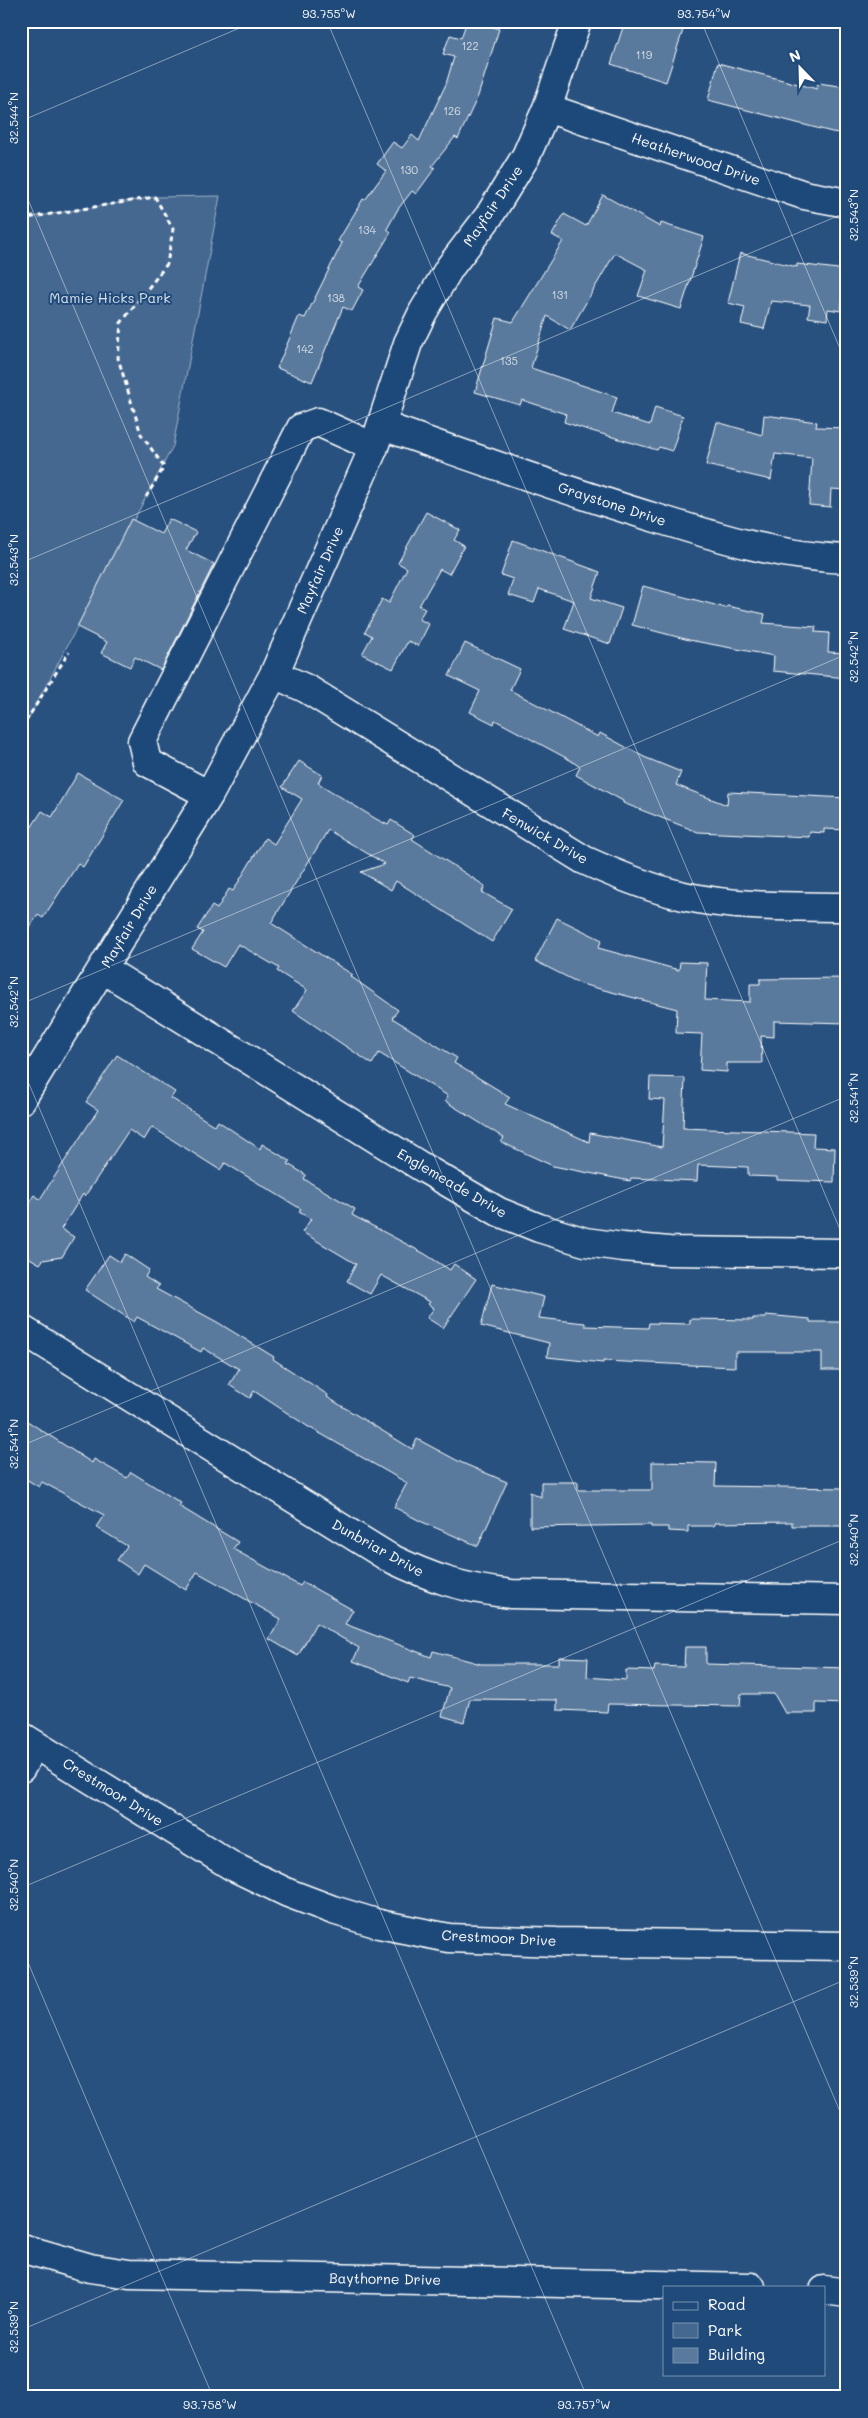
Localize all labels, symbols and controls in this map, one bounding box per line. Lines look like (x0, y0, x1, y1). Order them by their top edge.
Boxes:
text: 93.755°W (302, 5, 356, 21)
text: 93.754°W (677, 5, 731, 21)
house number: 122 (461, 38, 479, 53)
north arrow (776, 42, 826, 92)
text: N (786, 45, 803, 66)
house number: 119 (636, 47, 653, 62)
text: 32.544°N (5, 92, 21, 144)
house number: 126 (443, 103, 461, 118)
street label: Heatherwood Drive (629, 128, 763, 189)
street label: Mayfair Drive (458, 161, 527, 250)
house number: 130 (400, 162, 418, 177)
text: 32.543°N (845, 189, 861, 241)
house number: 134 (358, 222, 376, 237)
house number: 131 (552, 287, 568, 302)
park label: Mamie Hicks Park (49, 288, 171, 307)
house number: 138 (327, 290, 345, 305)
house number: 142 (296, 341, 314, 356)
house number: 135 (500, 353, 518, 368)
street label: Graystone Drive (556, 477, 669, 530)
street label: Mayfair Drive (292, 523, 347, 617)
text: 32.543°N (5, 534, 21, 586)
text: 32.542°N (845, 631, 861, 683)
street label: Fenwick Drive (499, 803, 592, 868)
street label: Mayfair Drive (96, 880, 161, 971)
text: 32.542°N (5, 976, 21, 1028)
text: 32.541°N (845, 1073, 861, 1123)
street label: Englemeade Drive (394, 1143, 511, 1222)
text: 32.541°N (5, 1419, 21, 1469)
street label: Dunbriar Drive (329, 1514, 428, 1581)
text: 32.540°N (845, 1514, 861, 1566)
street label: Crestmoor Drive (59, 1753, 167, 1830)
text: 32.540°N (5, 1859, 21, 1911)
street label: Crestmoor Drive (441, 1925, 557, 1950)
text: 32.539°N (845, 1956, 861, 2008)
street label: Baythorne Drive (329, 2268, 441, 2289)
legend (663, 2286, 826, 2376)
text: Road (708, 2294, 745, 2314)
text: 32.539°N (5, 2301, 21, 2353)
text: Park (708, 2320, 742, 2340)
text: Building (708, 2344, 765, 2364)
text: 93.758°W (183, 2396, 237, 2412)
text: 93.757°W (557, 2396, 611, 2412)

